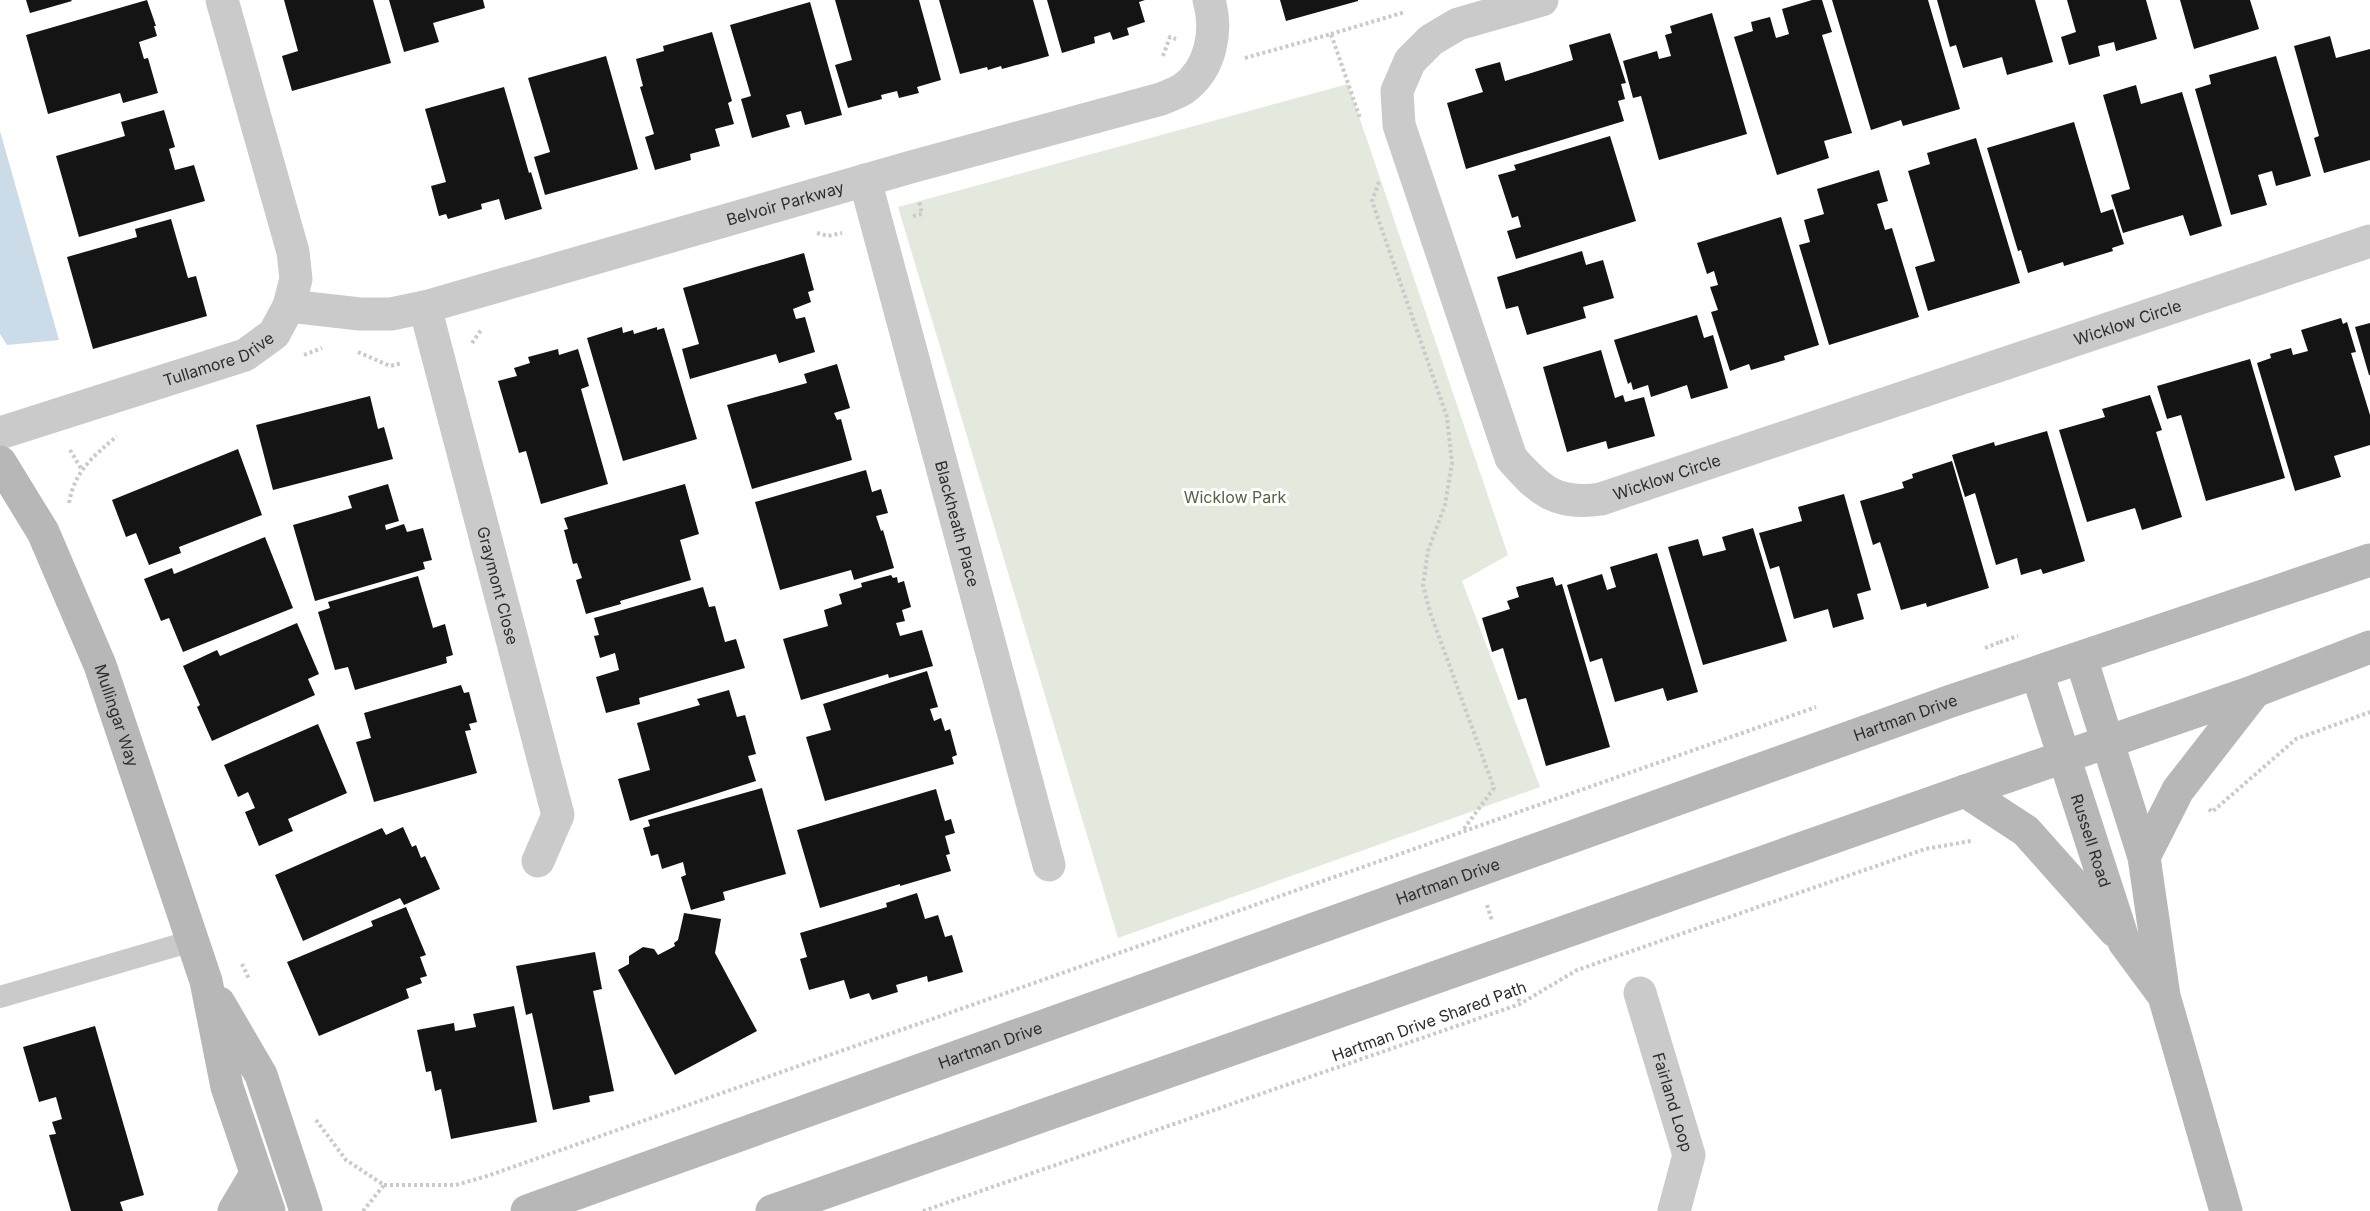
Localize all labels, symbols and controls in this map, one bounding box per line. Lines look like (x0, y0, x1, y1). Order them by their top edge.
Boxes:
street label: Belvoir Parkway (724, 177, 846, 230)
street label: Wicklow Circle (2071, 295, 2184, 350)
street label: Tullamore Drive (161, 328, 278, 390)
street label: Wicklow Circle (1610, 450, 1723, 504)
street label: Blackheath Place (931, 458, 984, 589)
park label: Wicklow Park (1184, 487, 1287, 507)
street label: Graymont Close (473, 524, 523, 647)
street label: Mullingar Way (90, 661, 143, 769)
street label: Hartman Drive (1851, 690, 1960, 745)
street label: Russell Road (2067, 791, 2116, 890)
street label: Hartman Drive (1393, 853, 1502, 909)
street label: Hartman Drive Shared Path (1329, 976, 1529, 1066)
street label: Hartman Drive (935, 1017, 1045, 1073)
street label: Fairland Loop (1649, 1050, 1697, 1154)

